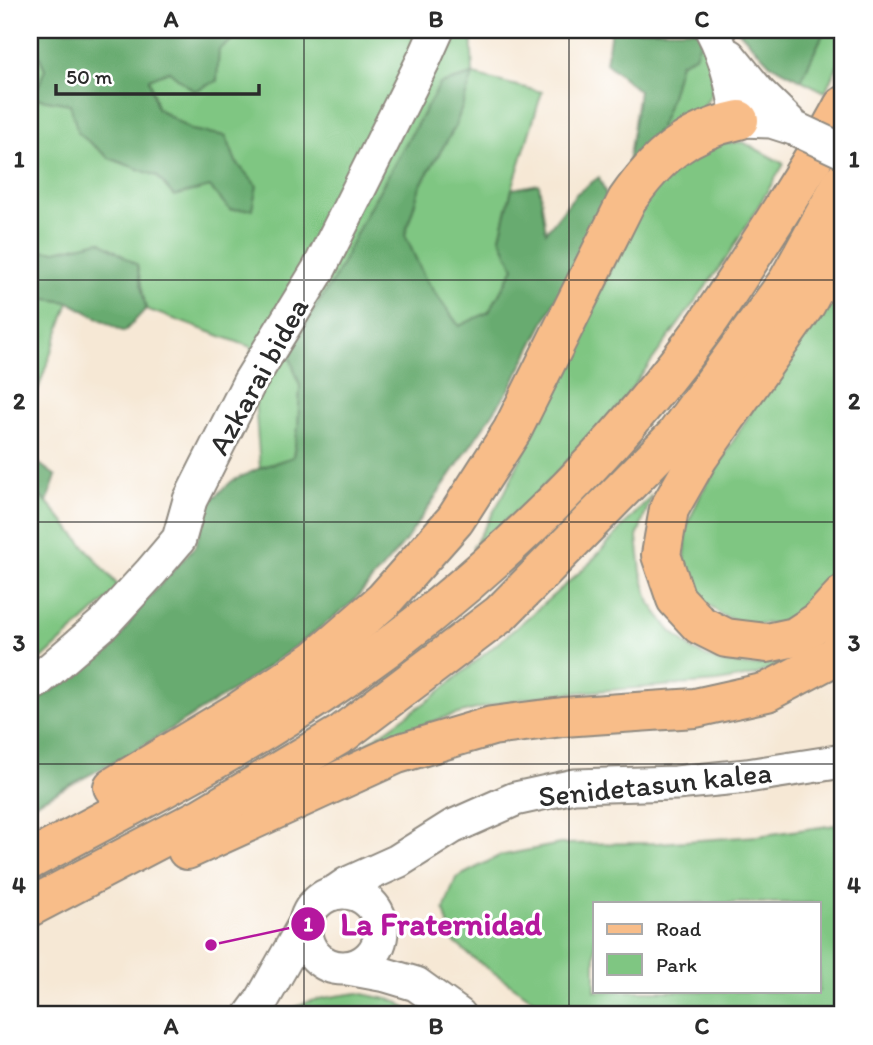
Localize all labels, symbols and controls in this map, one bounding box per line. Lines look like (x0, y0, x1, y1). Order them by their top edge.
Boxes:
text: A (163, 5, 179, 33)
text: B (429, 5, 444, 33)
text: C (695, 5, 710, 33)
scale bar (56, 52, 259, 96)
text: 50 m (66, 64, 113, 89)
text: 1 (14, 145, 25, 173)
text: 1 (849, 145, 860, 173)
street label: Azkarai bidea (200, 290, 317, 461)
text: 2 (13, 387, 26, 415)
text: 2 (848, 387, 861, 415)
text: 3 (13, 629, 26, 657)
text: 3 (848, 629, 861, 657)
street label: Senidetasun kalea (537, 753, 774, 815)
text: 4 (12, 871, 26, 899)
text: 4 (847, 871, 861, 899)
callout: La Fraternidad (291, 897, 557, 950)
legend (593, 902, 820, 992)
text: La Fraternidad (340, 905, 542, 943)
text: 1 (303, 911, 313, 936)
text: Road (656, 916, 702, 941)
text: Park (656, 952, 698, 977)
text: A (163, 1012, 179, 1040)
text: B (429, 1012, 444, 1040)
text: C (695, 1012, 710, 1040)

